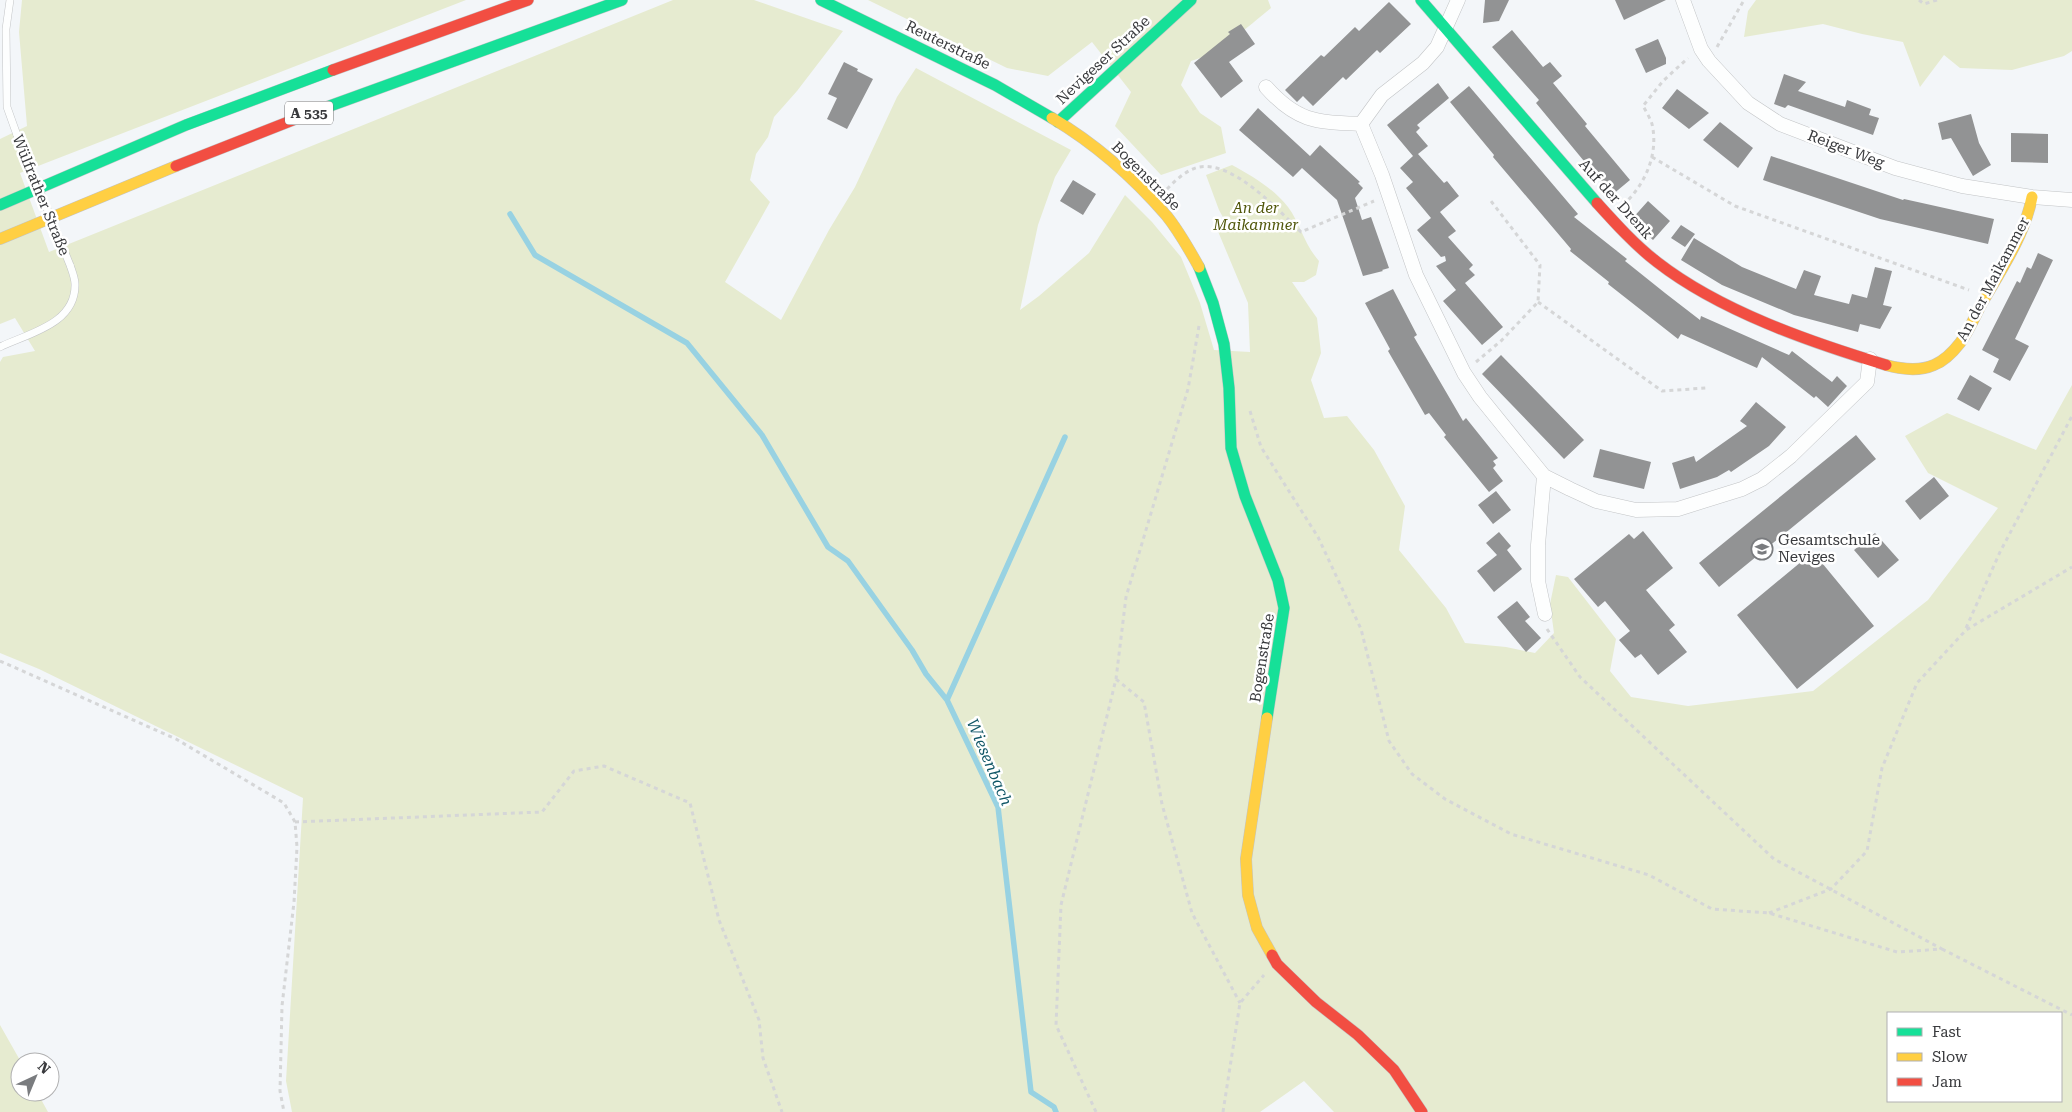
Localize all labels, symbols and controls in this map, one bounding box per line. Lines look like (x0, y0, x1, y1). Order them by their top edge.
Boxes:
street label: Nevigeser Straße (1052, 12, 1154, 108)
street label: Reuterstraße (903, 17, 993, 73)
road number: A 535 (285, 102, 333, 125)
street label: Reiger Weg (1805, 126, 1887, 172)
street label: Wülfrather Straße (9, 132, 73, 258)
street label: Bogenstraße (1108, 138, 1184, 214)
street label: Auf der Drenk (1575, 155, 1657, 243)
park label: An der Maikammer (1212, 199, 1299, 234)
street label: An der Maikammer (1953, 214, 2033, 344)
place label: Gesamtschule Neviges (1778, 531, 1880, 566)
school or university icon: Gesamtschule Neviges (1750, 537, 1774, 561)
street label: Bogenstraße (1246, 612, 1278, 704)
water label: Wiesenbach (963, 716, 1016, 809)
legend (1887, 1012, 2062, 1102)
text: Fast (1932, 1023, 1962, 1041)
text: Slow (1932, 1048, 1968, 1066)
north arrow (10, 1052, 60, 1102)
text: N (35, 1058, 54, 1077)
text: Jam (1932, 1073, 1962, 1091)

